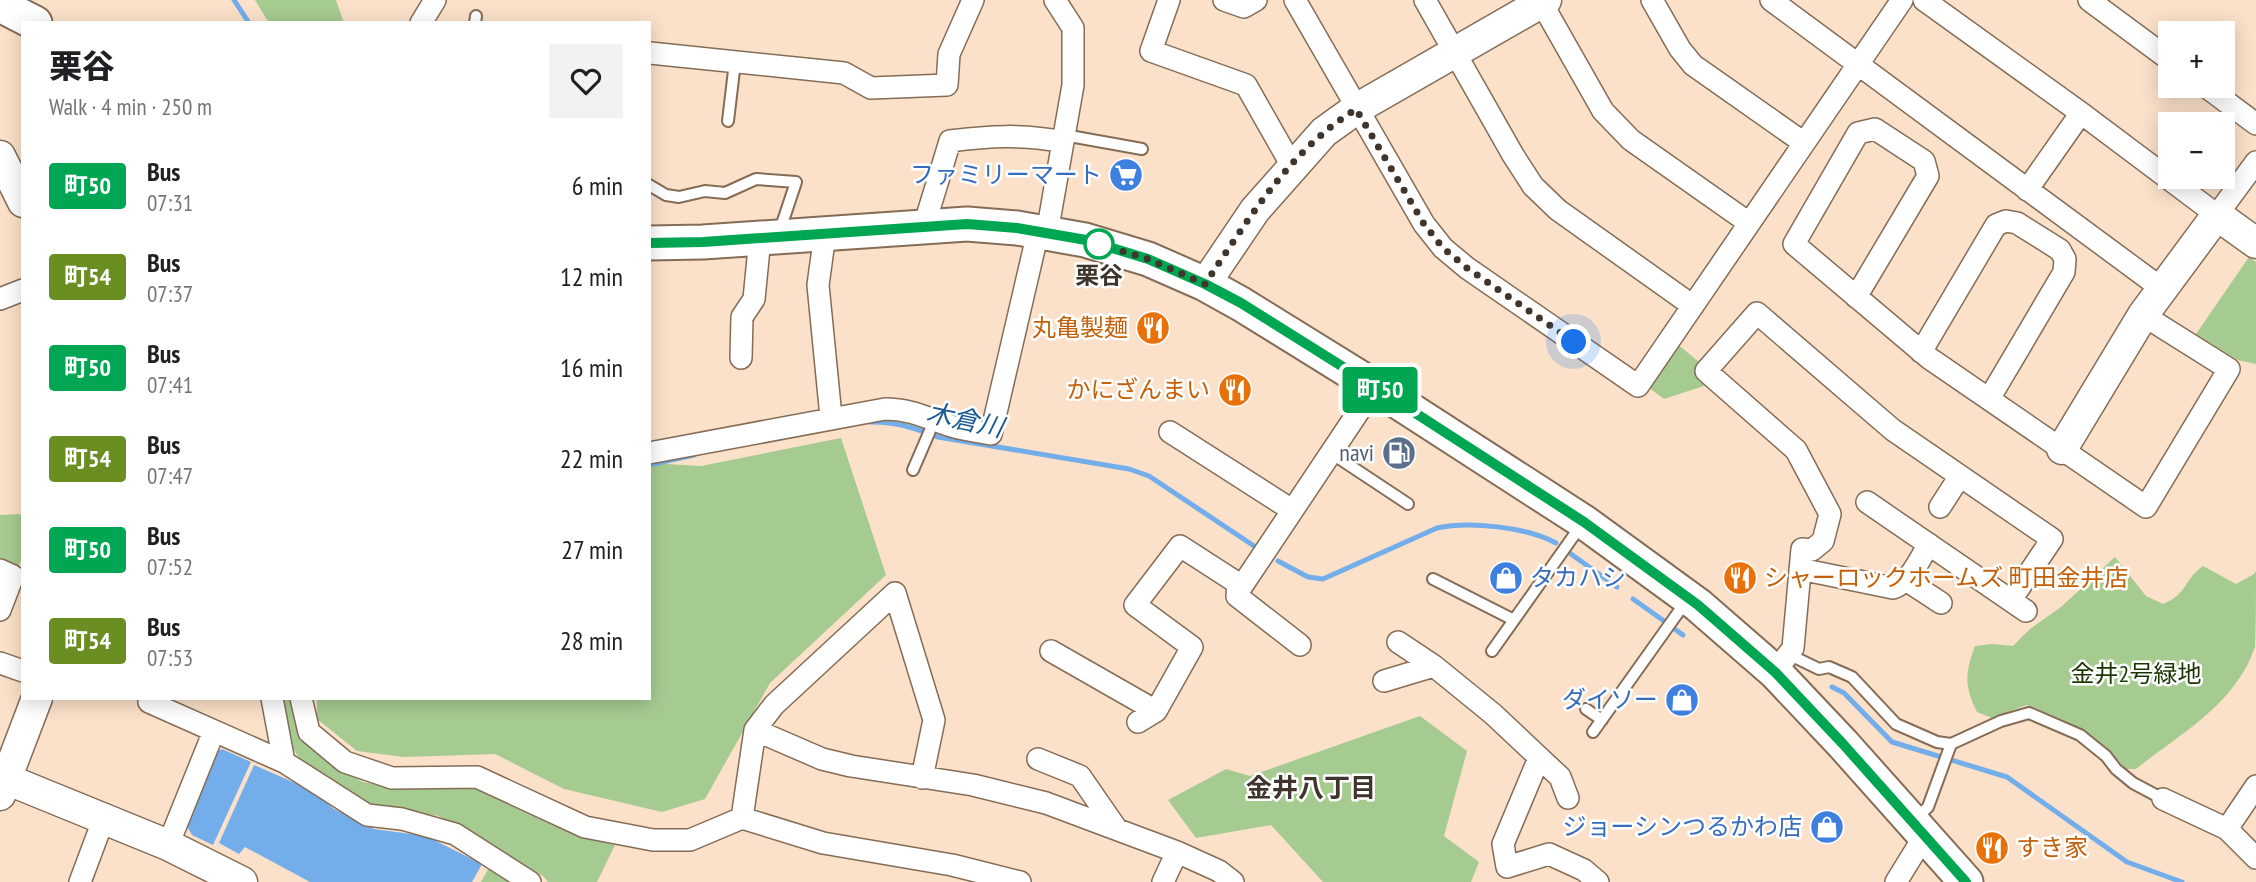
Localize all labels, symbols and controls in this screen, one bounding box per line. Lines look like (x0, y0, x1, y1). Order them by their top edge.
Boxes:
map controls (2158, 21, 2235, 189)
button: + (2158, 21, 2235, 98)
text: 栗谷 (49, 44, 115, 87)
button: heart (549, 44, 623, 118)
text: Walk · 4 min · 250 m (49, 92, 212, 121)
button: − (2158, 112, 2235, 189)
text: Bus (147, 155, 180, 188)
supermarket icon: ファミリーマート (1107, 156, 1145, 194)
place label: ファミリーマート (910, 159, 1102, 190)
text: 6 min (572, 169, 623, 202)
text: 町50 (64, 170, 111, 201)
text: 07:31 (147, 188, 193, 217)
marker: 栗谷 (1084, 229, 1114, 259)
text: Bus (147, 246, 180, 279)
text: 12 min (560, 260, 623, 293)
place label: 栗谷 (1075, 260, 1123, 291)
text: 町54 (64, 261, 111, 292)
text: 07:37 (147, 279, 193, 308)
restaurant icon: 丸亀製麺 (1134, 309, 1172, 347)
place label: 丸亀製麺 (1032, 312, 1128, 343)
your location (1556, 324, 1591, 359)
text: Bus (147, 337, 180, 370)
text: 16 min (560, 351, 623, 384)
text: 町50 (64, 352, 111, 383)
line badge: 町50 (1340, 367, 1420, 413)
text: 07:41 (147, 370, 193, 399)
restaurant icon: かにざんまい (1216, 371, 1254, 409)
place label: かにざんまい (1066, 374, 1210, 405)
text: 町50 (1357, 374, 1403, 405)
water label: 木倉川 (924, 395, 1010, 444)
text: Bus (147, 428, 180, 461)
fuel station icon: navi (1380, 434, 1418, 472)
place label: navi (1339, 437, 1374, 468)
text: 22 min (560, 442, 623, 475)
text: 町54 (64, 443, 111, 474)
text: 07:47 (147, 461, 193, 490)
text: Bus (147, 519, 180, 552)
text: 27 min (561, 533, 623, 566)
text: 町50 (64, 534, 111, 565)
text: 07:52 (147, 552, 193, 581)
shop icon: タカハシ (1487, 559, 1525, 597)
restaurant icon: シャーロックホームズ 町田金井店 (1721, 559, 1759, 597)
place label: タカハシ (1530, 562, 1626, 593)
place label: シャーロックホームズ 町田金井店 (1764, 562, 2128, 593)
text: Bus (147, 610, 180, 643)
text: 28 min (560, 624, 623, 657)
text: 町54 (64, 625, 111, 656)
text: 07:53 (147, 643, 193, 672)
park label: 金井2号緑地 (2071, 658, 2201, 689)
shop icon: ダイソー (1663, 681, 1701, 719)
place label: ダイソー (1562, 684, 1658, 715)
district label: 金井八丁目 (1246, 771, 1376, 804)
shop icon: ジョーシンつるかわ店 (1808, 808, 1846, 846)
place label: ジョーシンつるかわ店 (1562, 811, 1802, 842)
restaurant icon: すき家 (1973, 829, 2011, 867)
place label: すき家 (2016, 832, 2088, 863)

